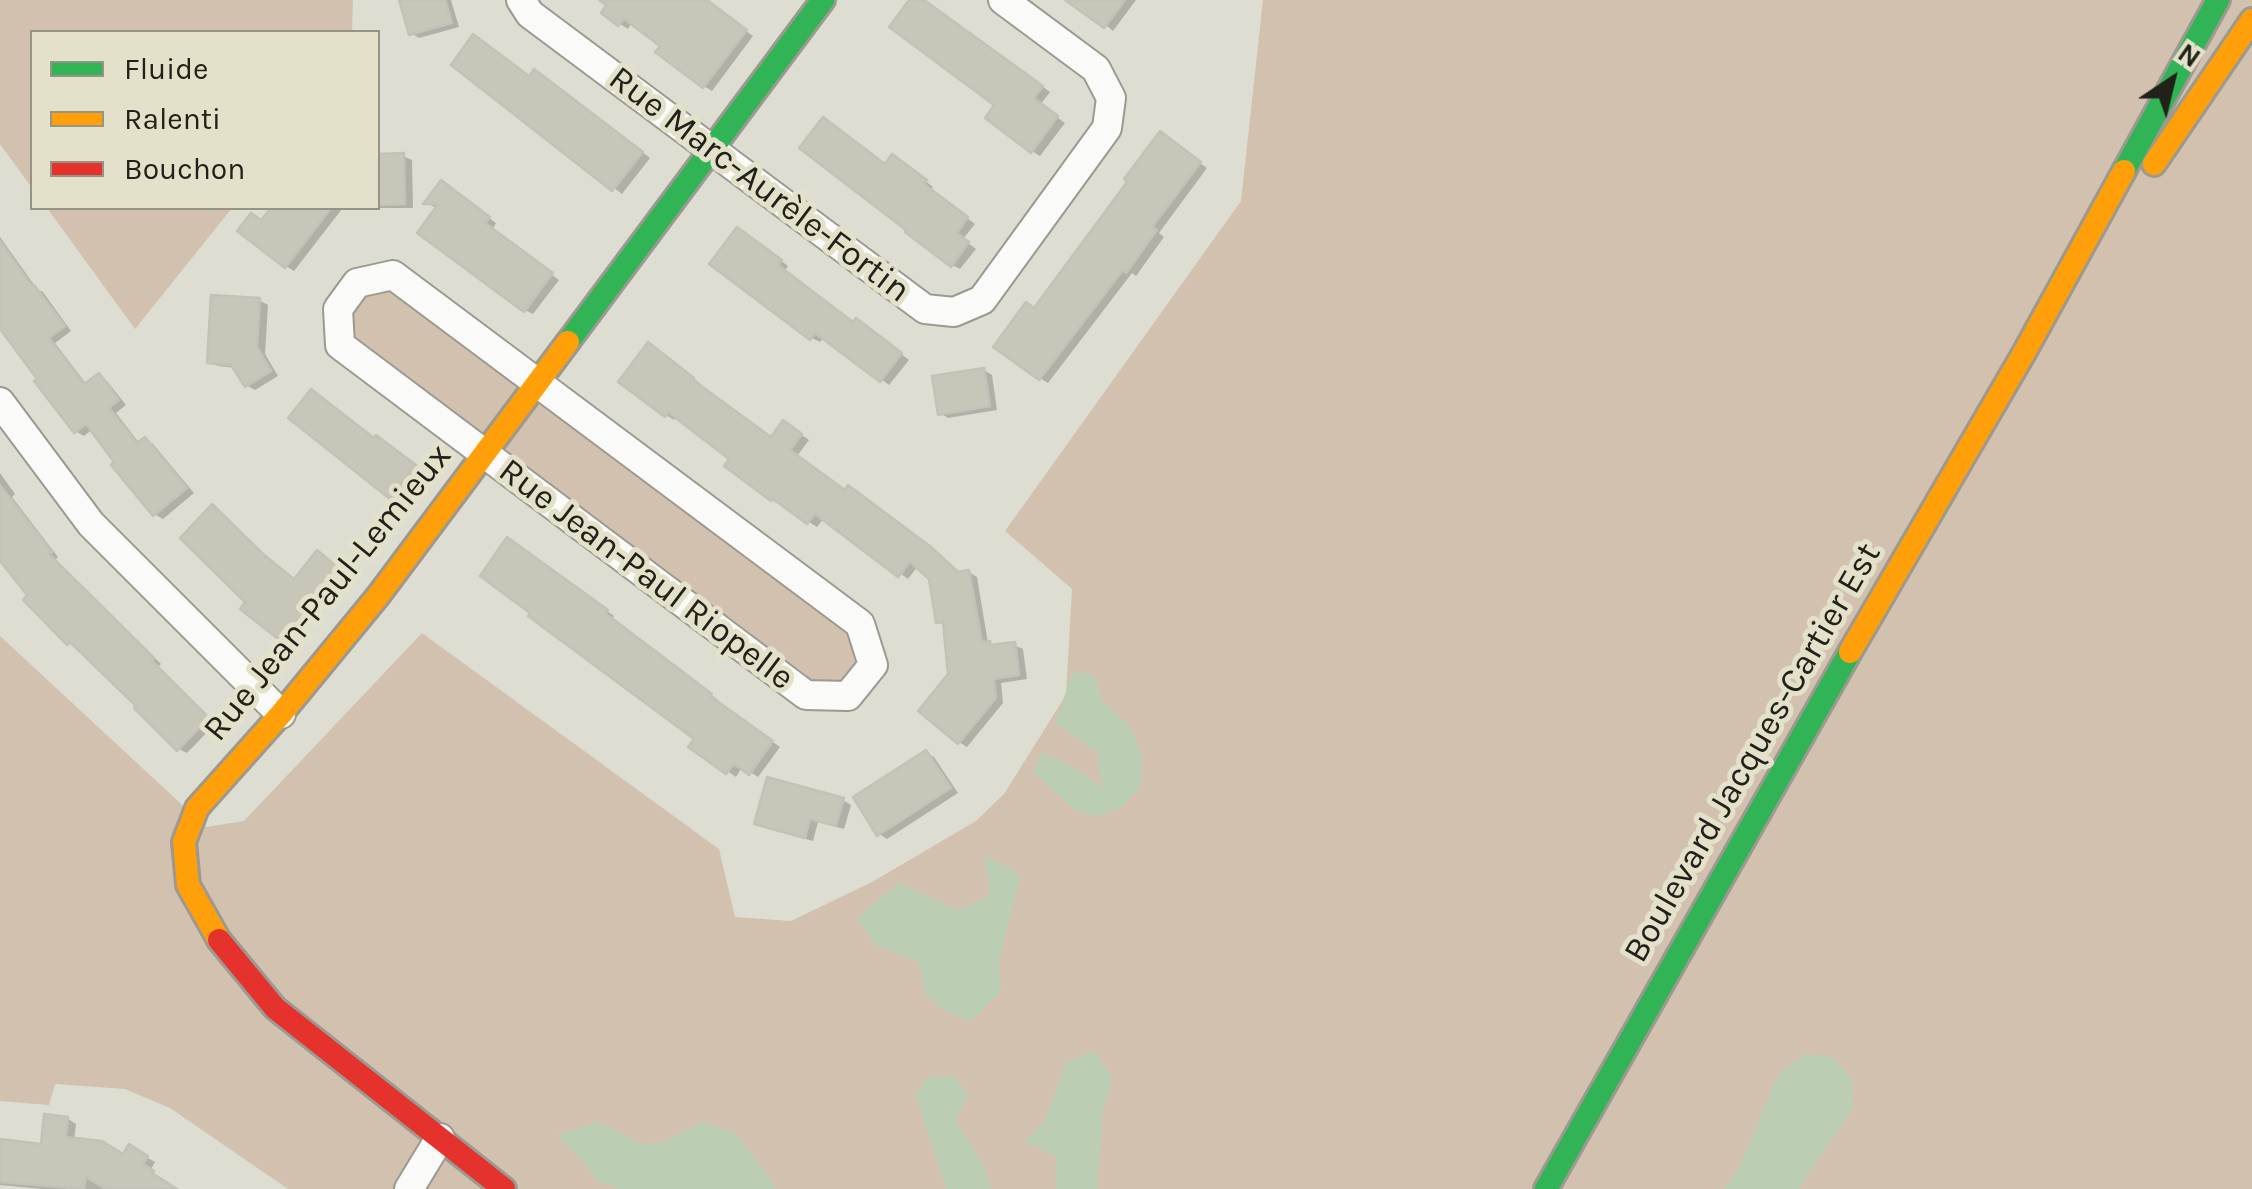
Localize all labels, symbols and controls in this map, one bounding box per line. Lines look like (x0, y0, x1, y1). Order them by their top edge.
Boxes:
legend (30, 30, 380, 210)
north arrow (2122, 30, 2222, 130)
text: N (2172, 36, 2207, 74)
text: Fluide (124, 51, 208, 87)
street label: Rue Marc-Aurèle-Fortin (600, 58, 918, 312)
text: Ralenti (124, 101, 221, 137)
text: Bouchon (124, 151, 245, 187)
street label: Rue Jean-Paul-Lemieux (195, 436, 461, 750)
street label: Rue Jean-Paul Riopelle (490, 450, 802, 700)
street label: Boulevard Jacques-Cartier Est (1616, 536, 1890, 970)

